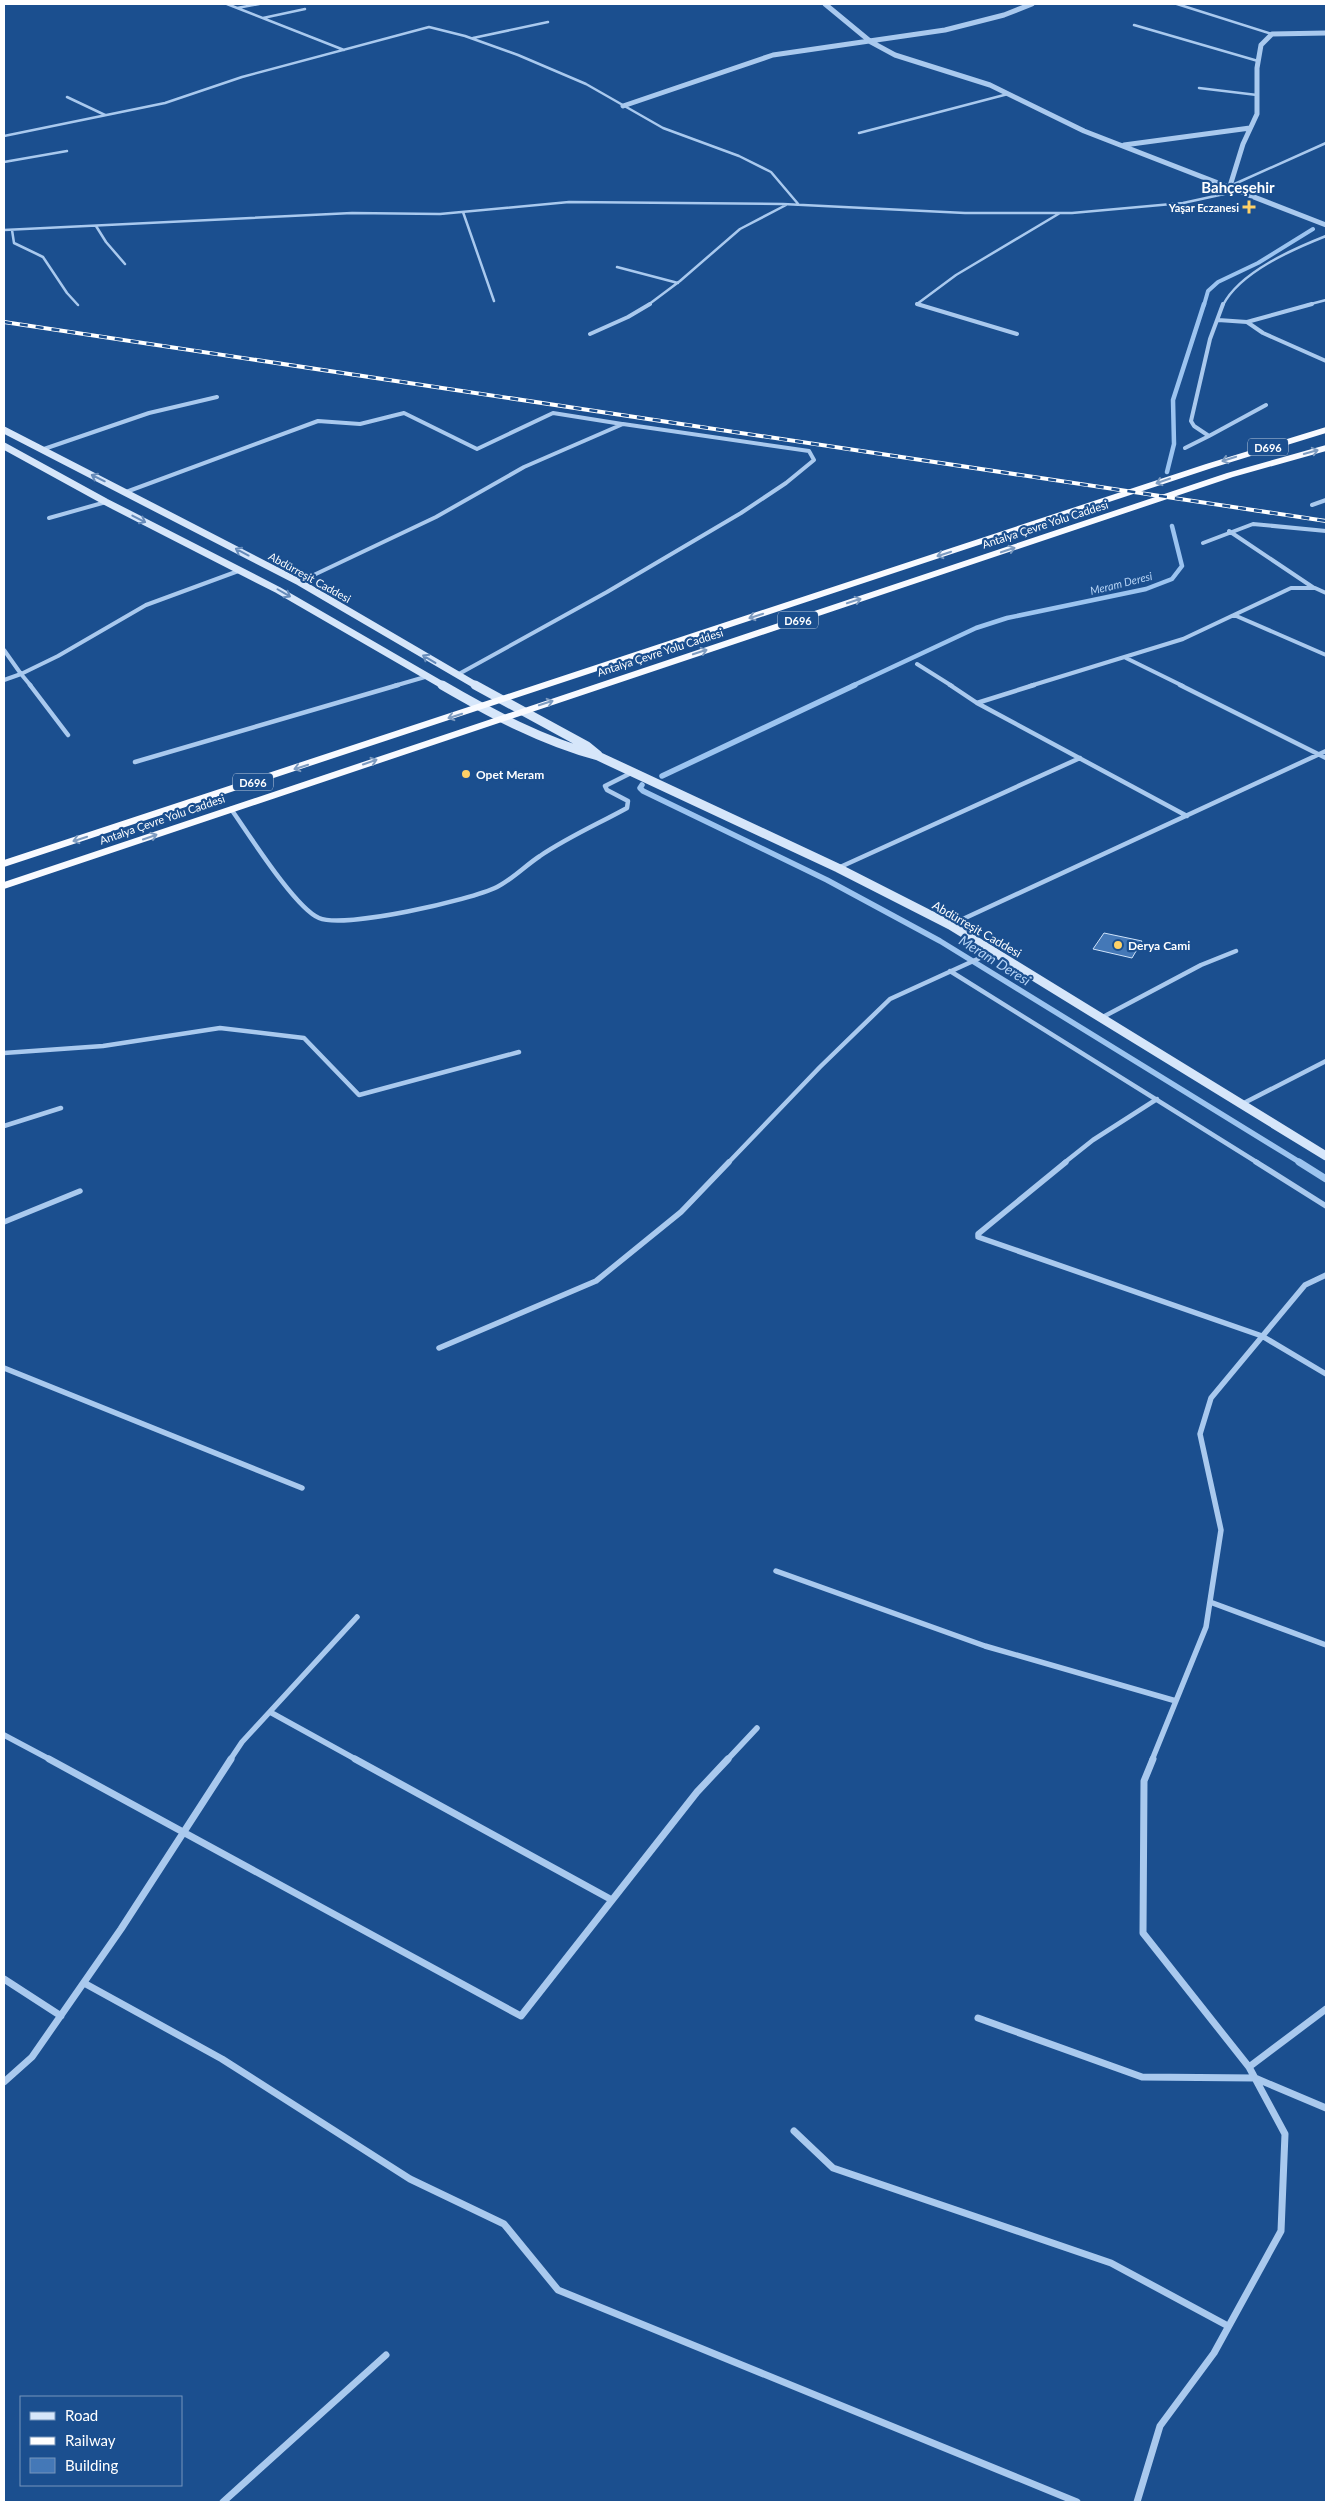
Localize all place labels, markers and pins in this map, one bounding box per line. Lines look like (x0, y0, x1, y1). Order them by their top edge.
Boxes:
place label: Yaşar Eczanesi (1168, 201, 1239, 214)
marker: Yaşar Eczanesi (1243, 201, 1255, 213)
place label: Opet Meram (476, 767, 544, 782)
marker: Opet Meram (460, 768, 472, 780)
place label: Derya Cami (1128, 938, 1190, 953)
marker: Derya Cami (1112, 939, 1124, 951)

